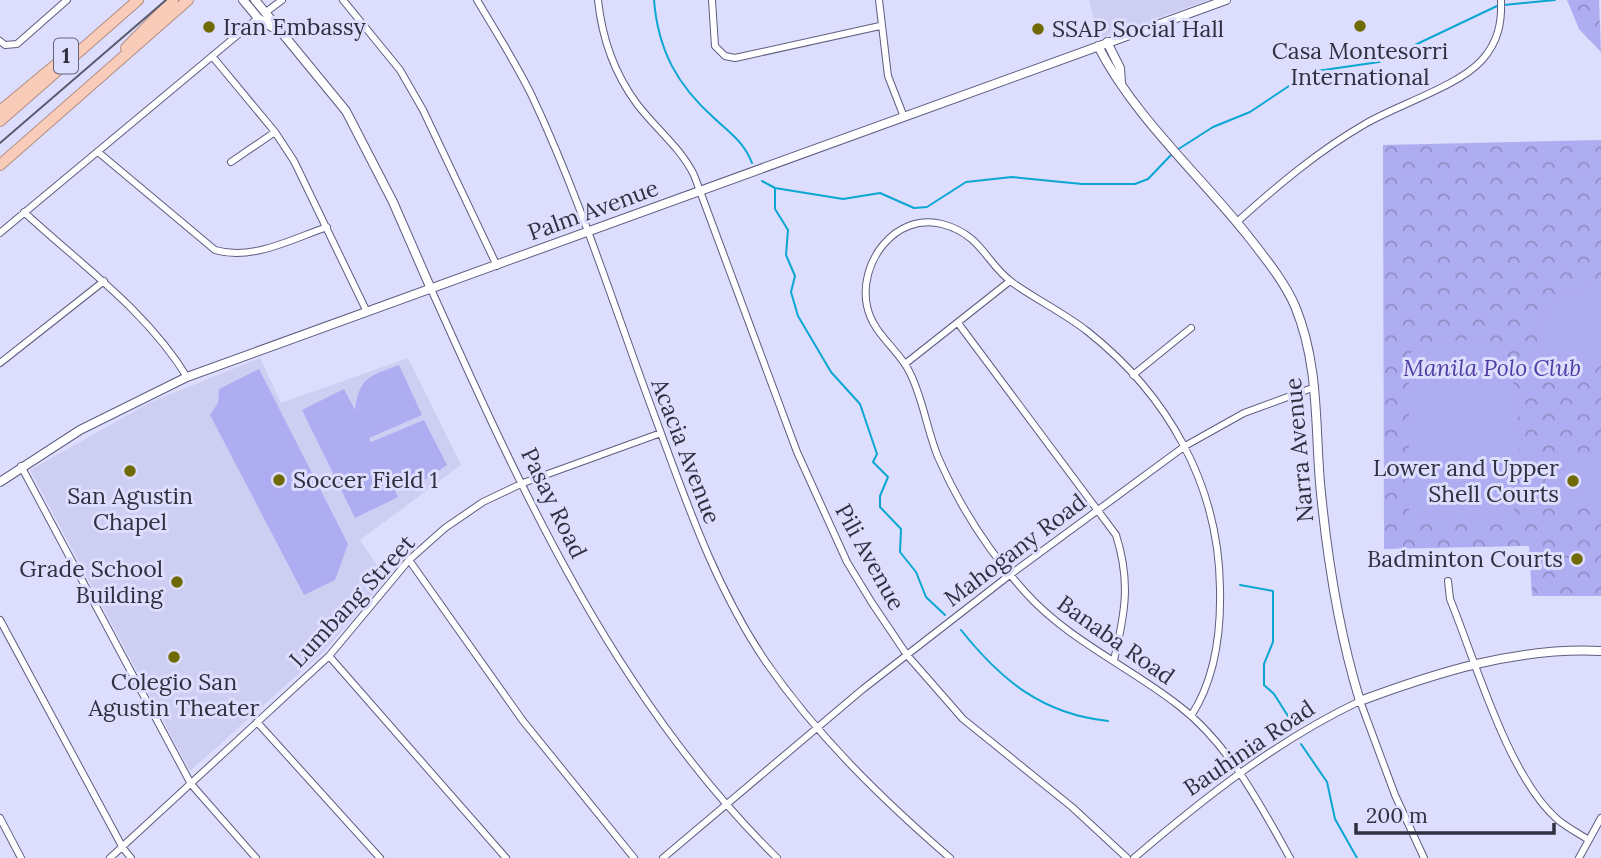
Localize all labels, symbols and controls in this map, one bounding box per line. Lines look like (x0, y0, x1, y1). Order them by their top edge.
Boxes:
place label: Iran Embassy (223, 12, 367, 41)
place label: SSAP Social Hall (1052, 14, 1224, 43)
marker: Casa Montesorri International (1352, 18, 1368, 34)
marker: Iran Embassy (201, 19, 217, 35)
marker: SSAP Social Hall (1030, 21, 1046, 37)
place label: Casa Montesorri International (1272, 36, 1448, 91)
road number: 1 (54, 38, 78, 74)
street label: Palm Avenue (524, 173, 662, 247)
park label: Manila Polo Club (1403, 353, 1581, 382)
street label: Acacia Avenue (645, 373, 727, 528)
street label: Narra Avenue (1278, 377, 1319, 524)
street label: Pasay Road (515, 443, 594, 563)
place label: Lower and Upper Shell Courts (1373, 453, 1559, 508)
marker: San Agustin Chapel (122, 463, 138, 479)
place label: Soccer Field 1 (293, 465, 438, 494)
marker: Soccer Field 1 (271, 472, 287, 488)
marker: Lower and Upper Shell Courts (1565, 473, 1581, 489)
place label: San Agustin Chapel (67, 481, 193, 536)
street label: Mahogany Road (938, 487, 1092, 612)
street label: Pili Avenue (829, 498, 912, 615)
street label: Lumbang Street (283, 528, 421, 673)
place label: Badminton Courts (1367, 544, 1563, 573)
marker: Badminton Courts (1569, 551, 1585, 567)
place label: Grade School Building (19, 554, 164, 609)
marker: Grade School Building (169, 574, 185, 590)
street label: Banaba Road (1052, 589, 1181, 691)
marker: Colegio San Agustin Theater (166, 649, 182, 665)
place label: Colegio San Agustin Theater (88, 667, 259, 722)
street label: Bauhinia Road (1178, 693, 1320, 802)
scale bar (1356, 792, 1554, 836)
text: 200 m (1366, 802, 1428, 829)

